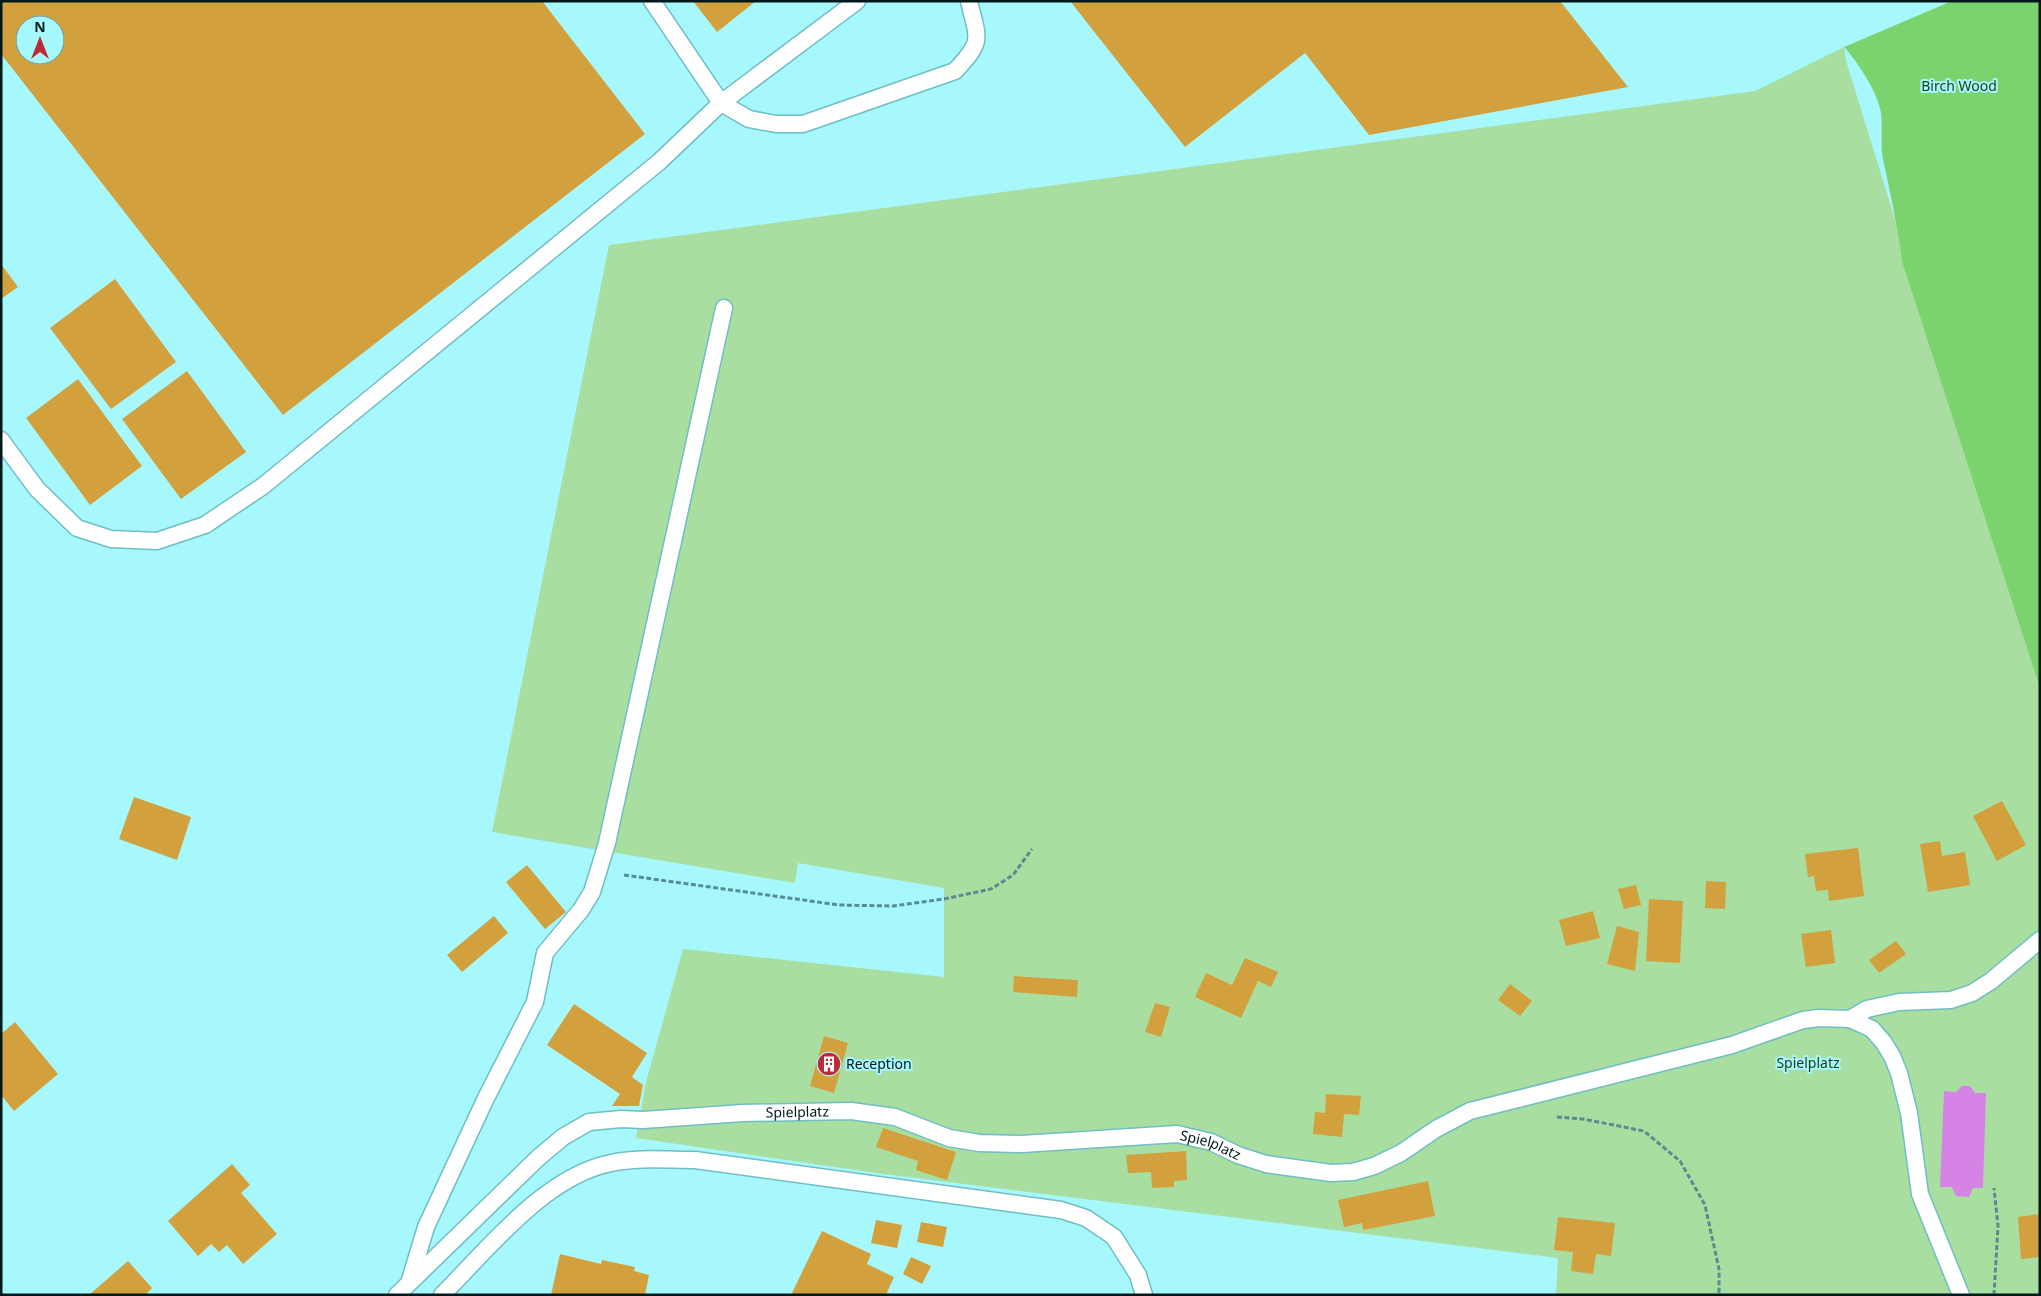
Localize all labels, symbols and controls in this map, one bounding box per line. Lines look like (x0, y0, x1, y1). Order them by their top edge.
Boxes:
north arrow (15, 15, 65, 65)
text: N (34, 17, 46, 36)
park label: Birch Wood (1921, 76, 1997, 95)
building icon: Reception (816, 1051, 842, 1077)
park label: Spielplatz (1776, 1053, 1840, 1072)
place label: Reception (846, 1054, 912, 1073)
street label: Spielplatz (766, 1101, 830, 1122)
street label: Spielplatz (1178, 1125, 1244, 1164)

